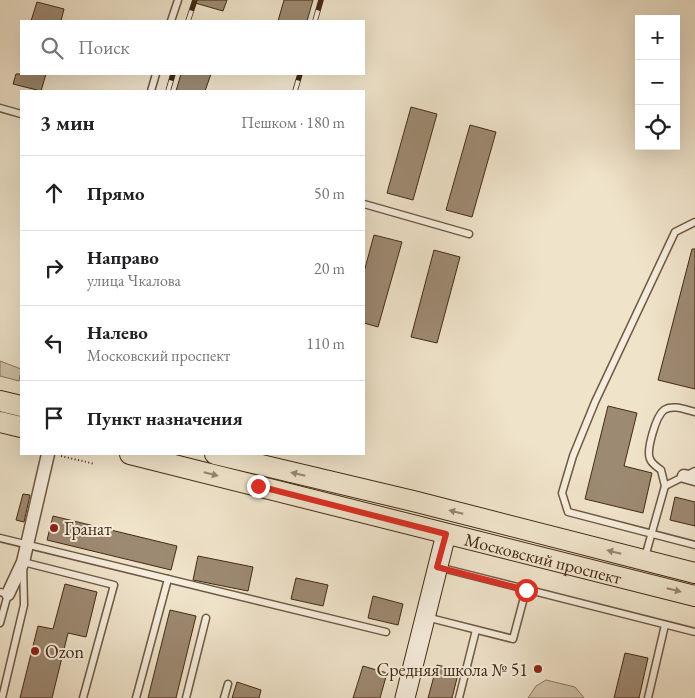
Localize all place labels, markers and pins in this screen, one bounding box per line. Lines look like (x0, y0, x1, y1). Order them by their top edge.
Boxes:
place label: Гранат (64, 517, 112, 540)
marker: Гранат (48, 522, 60, 534)
place label: Ozon (45, 640, 84, 663)
marker: Ozon (29, 645, 41, 657)
place label: Средняя школа № 51 (377, 658, 528, 681)
marker: Средняя школа № 51 (532, 663, 544, 675)

